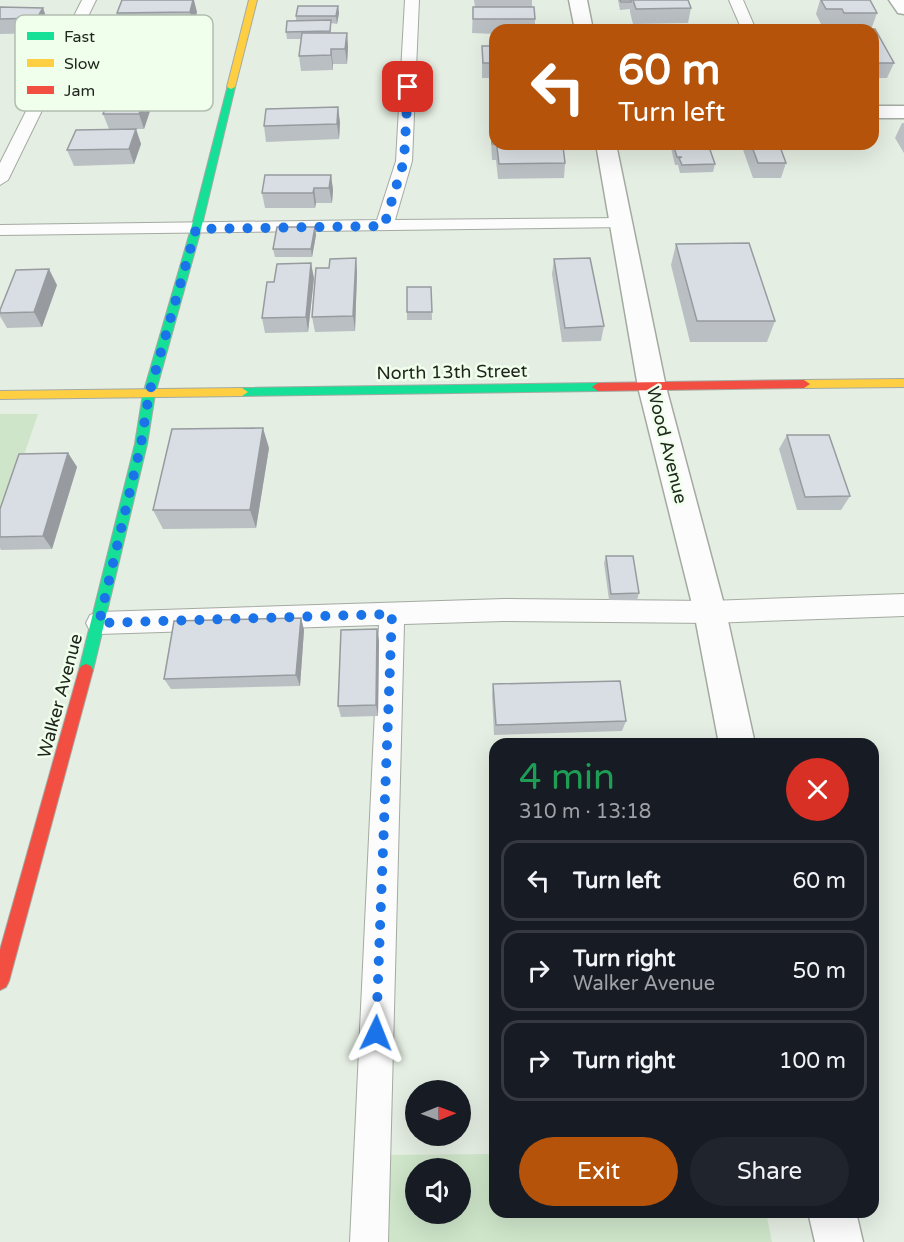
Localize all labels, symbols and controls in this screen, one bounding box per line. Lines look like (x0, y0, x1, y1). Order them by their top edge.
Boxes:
legend (15, 15, 213, 111)
text: Fast (64, 27, 95, 47)
text: 60 m (618, 45, 720, 96)
icon: left (519, 48, 597, 126)
text: Slow (64, 54, 100, 74)
pin (382, 61, 433, 112)
icon: arrive (391, 70, 424, 103)
text: Jam (64, 81, 95, 101)
text: Turn left (618, 96, 725, 129)
street label: North 13th Street (376, 360, 528, 384)
street label: Wood Avenue (642, 384, 692, 506)
street label: Walker Avenue (33, 631, 87, 761)
text: 4 min (519, 756, 615, 799)
button: close (786, 758, 849, 821)
text: 310 m · 13:18 (519, 800, 651, 824)
icon: left (522, 864, 555, 897)
text: Turn left (573, 868, 661, 894)
text: 60 m (792, 868, 846, 894)
text: Turn right (573, 946, 675, 972)
icon: right (522, 954, 555, 987)
text: 50 m (792, 958, 846, 984)
text: Walker Avenue (573, 972, 715, 996)
position arrow (344, 1001, 408, 1065)
icon: right (522, 1044, 555, 1077)
text: Turn right (573, 1048, 675, 1074)
text: 100 m (779, 1048, 846, 1074)
north arrow (405, 1080, 471, 1146)
map controls (405, 1080, 471, 1224)
button: Exit (519, 1137, 678, 1206)
button: Share (690, 1137, 849, 1206)
button: sound (405, 1158, 471, 1224)

